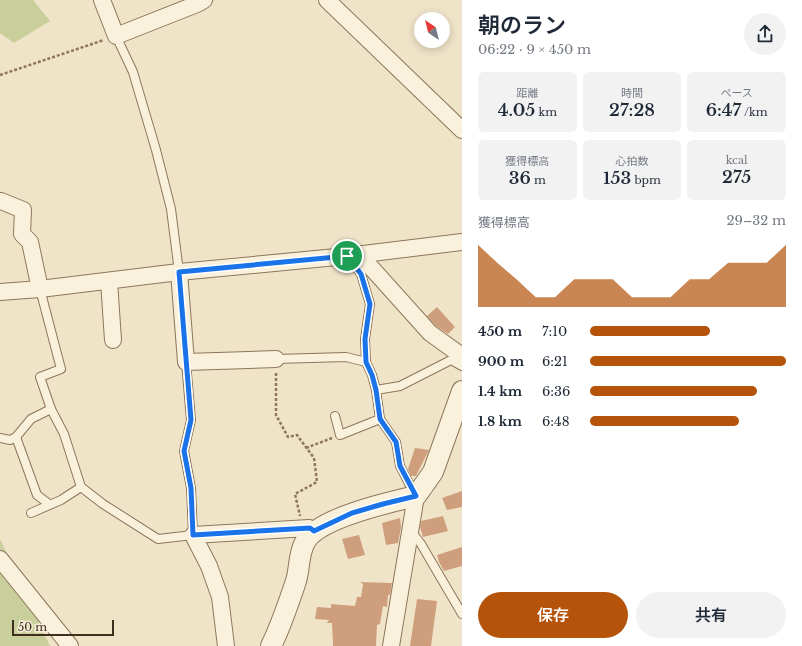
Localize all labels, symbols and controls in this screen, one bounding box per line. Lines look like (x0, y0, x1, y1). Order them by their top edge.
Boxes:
north arrow (414, 12, 450, 48)
map controls (414, 12, 450, 48)
text: 朝のラン (478, 12, 566, 39)
button: share (744, 13, 786, 55)
text: 06:22 · 9 × 450 m (478, 41, 591, 58)
text: 距離 (516, 86, 538, 100)
text: 時間 (621, 86, 643, 100)
text: ペース (720, 86, 753, 100)
text: 4.05 (498, 100, 535, 121)
text: 27:28 (609, 100, 655, 121)
text: 6:47 (706, 100, 741, 121)
text: km (535, 105, 557, 119)
text: /km (741, 105, 768, 119)
text: kcal (726, 153, 748, 167)
text: 獲得標高 (505, 154, 549, 168)
text: 心拍数 (615, 154, 648, 168)
text: 275 (722, 167, 751, 188)
text: 36 (509, 168, 531, 189)
text: 153 (603, 168, 631, 189)
text: m (531, 173, 546, 187)
text: bpm (631, 173, 661, 187)
text: 29–32 m (727, 212, 786, 229)
text: 獲得標高 (478, 214, 530, 231)
pin (330, 239, 364, 273)
icon: arrive (336, 245, 358, 267)
text: 450 m (478, 323, 522, 340)
text: 7:10 (542, 323, 567, 340)
text: 900 m (478, 353, 524, 370)
text: 6:21 (542, 353, 568, 370)
text: 1.4 km (478, 383, 522, 400)
text: 6:36 (542, 383, 570, 400)
text: 1.8 km (478, 413, 522, 430)
text: 6:48 (542, 413, 570, 430)
button: 保存 (478, 592, 628, 638)
button: 共有 (636, 592, 786, 638)
scale bar (12, 618, 114, 637)
text: 50 m (18, 620, 47, 634)

